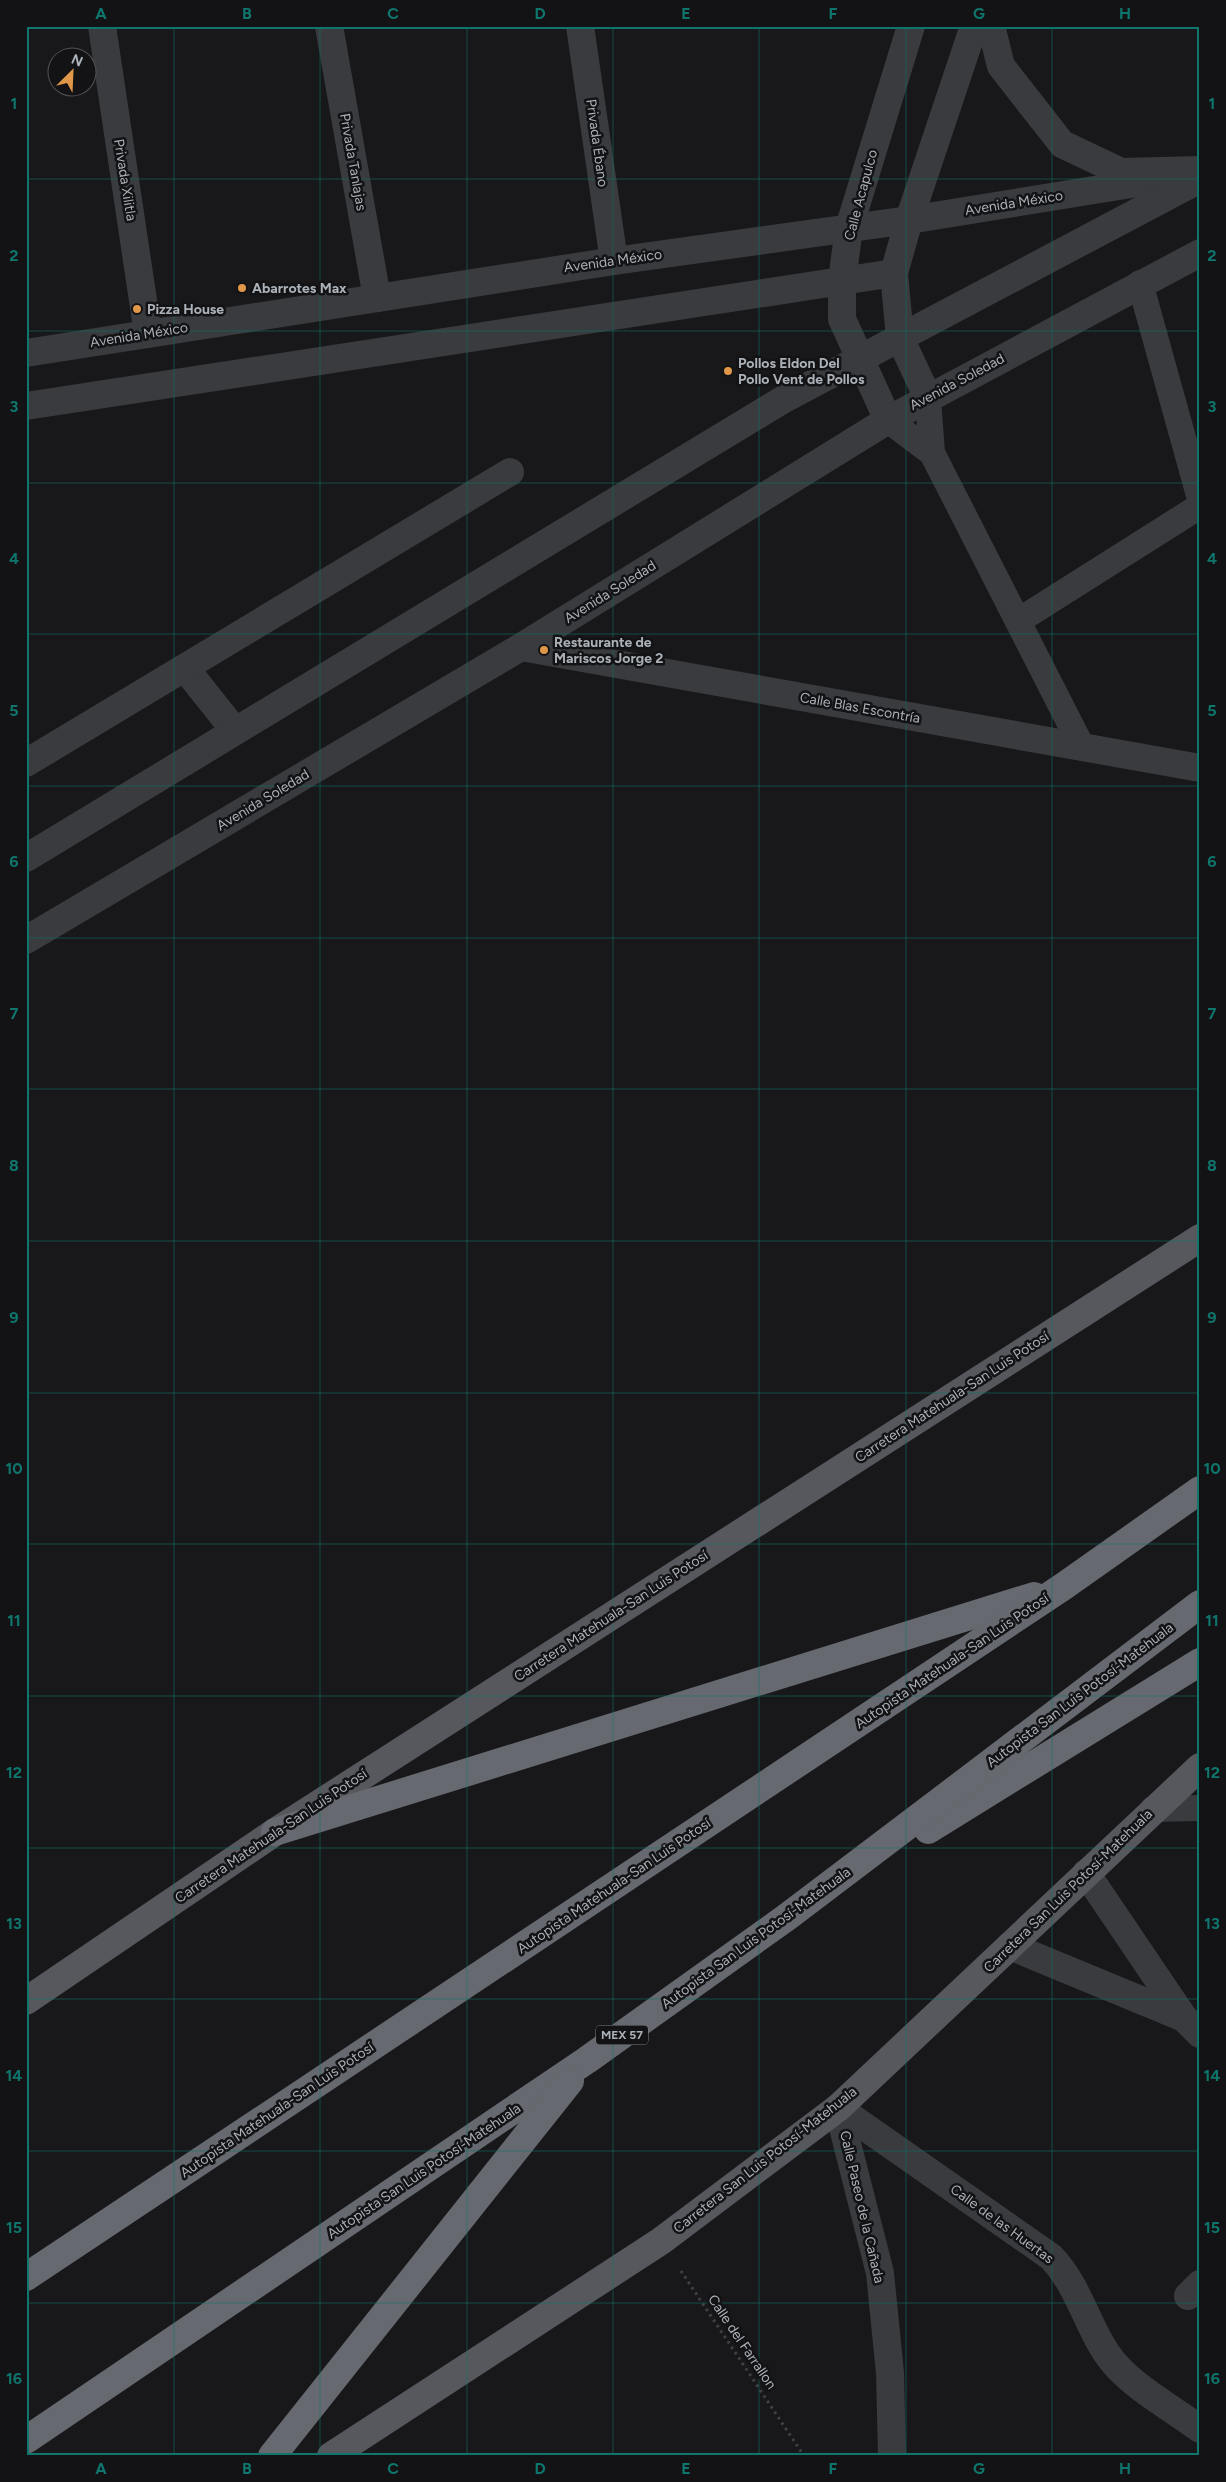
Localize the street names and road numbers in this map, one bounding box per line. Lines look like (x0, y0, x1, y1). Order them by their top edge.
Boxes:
street label: Privada Ébano (582, 98, 612, 188)
street label: Privada Tanlajas (336, 112, 370, 212)
street label: Privada Xilitla (110, 138, 140, 222)
street label: Calle Acapulco (841, 148, 881, 242)
street label: Avenida México (964, 187, 1064, 219)
street label: Avenida México (563, 246, 663, 276)
street label: Avenida México (89, 319, 189, 351)
street label: Avenida Soledad (907, 350, 1007, 414)
street label: Avenida Soledad (561, 557, 659, 627)
street label: Calle Blas Escontría (798, 689, 922, 727)
street label: Avenida Soledad (214, 766, 312, 834)
street label: Carretera Matehuala-San Luis Potosí (852, 1327, 1053, 1466)
street label: Carretera Matehuala-San Luis Potosí (511, 1546, 712, 1685)
street label: Autopista Matehuala-San Luis Potosí (852, 1589, 1053, 1732)
street label: Autopista San Luis Potosí-Matehuala (983, 1619, 1177, 1771)
street label: Carretera Matehuala-San Luis Potosí (172, 1765, 371, 1907)
street label: Carretera San Luis Potosí-Matehuala (980, 1806, 1156, 1976)
street label: Autopista Matehuala-San Luis Potosí (514, 1814, 715, 1957)
street label: Autopista San Luis Potosí-Matehuala (658, 1864, 854, 2012)
road number: MEX 57 (596, 2026, 648, 2044)
street label: Autopista Matehuala-San Luis Potosí (177, 2038, 378, 2181)
street label: Carretera San Luis Potosí-Matehuala (670, 2083, 860, 2237)
street label: Autopista San Luis Potosí-Matehuala (324, 2100, 524, 2242)
street label: Calle Paseo de la Cañada (836, 2129, 888, 2285)
street label: Calle de las Huertas (947, 2181, 1057, 2267)
street label: Calle del Farrallon (704, 2292, 780, 2393)

